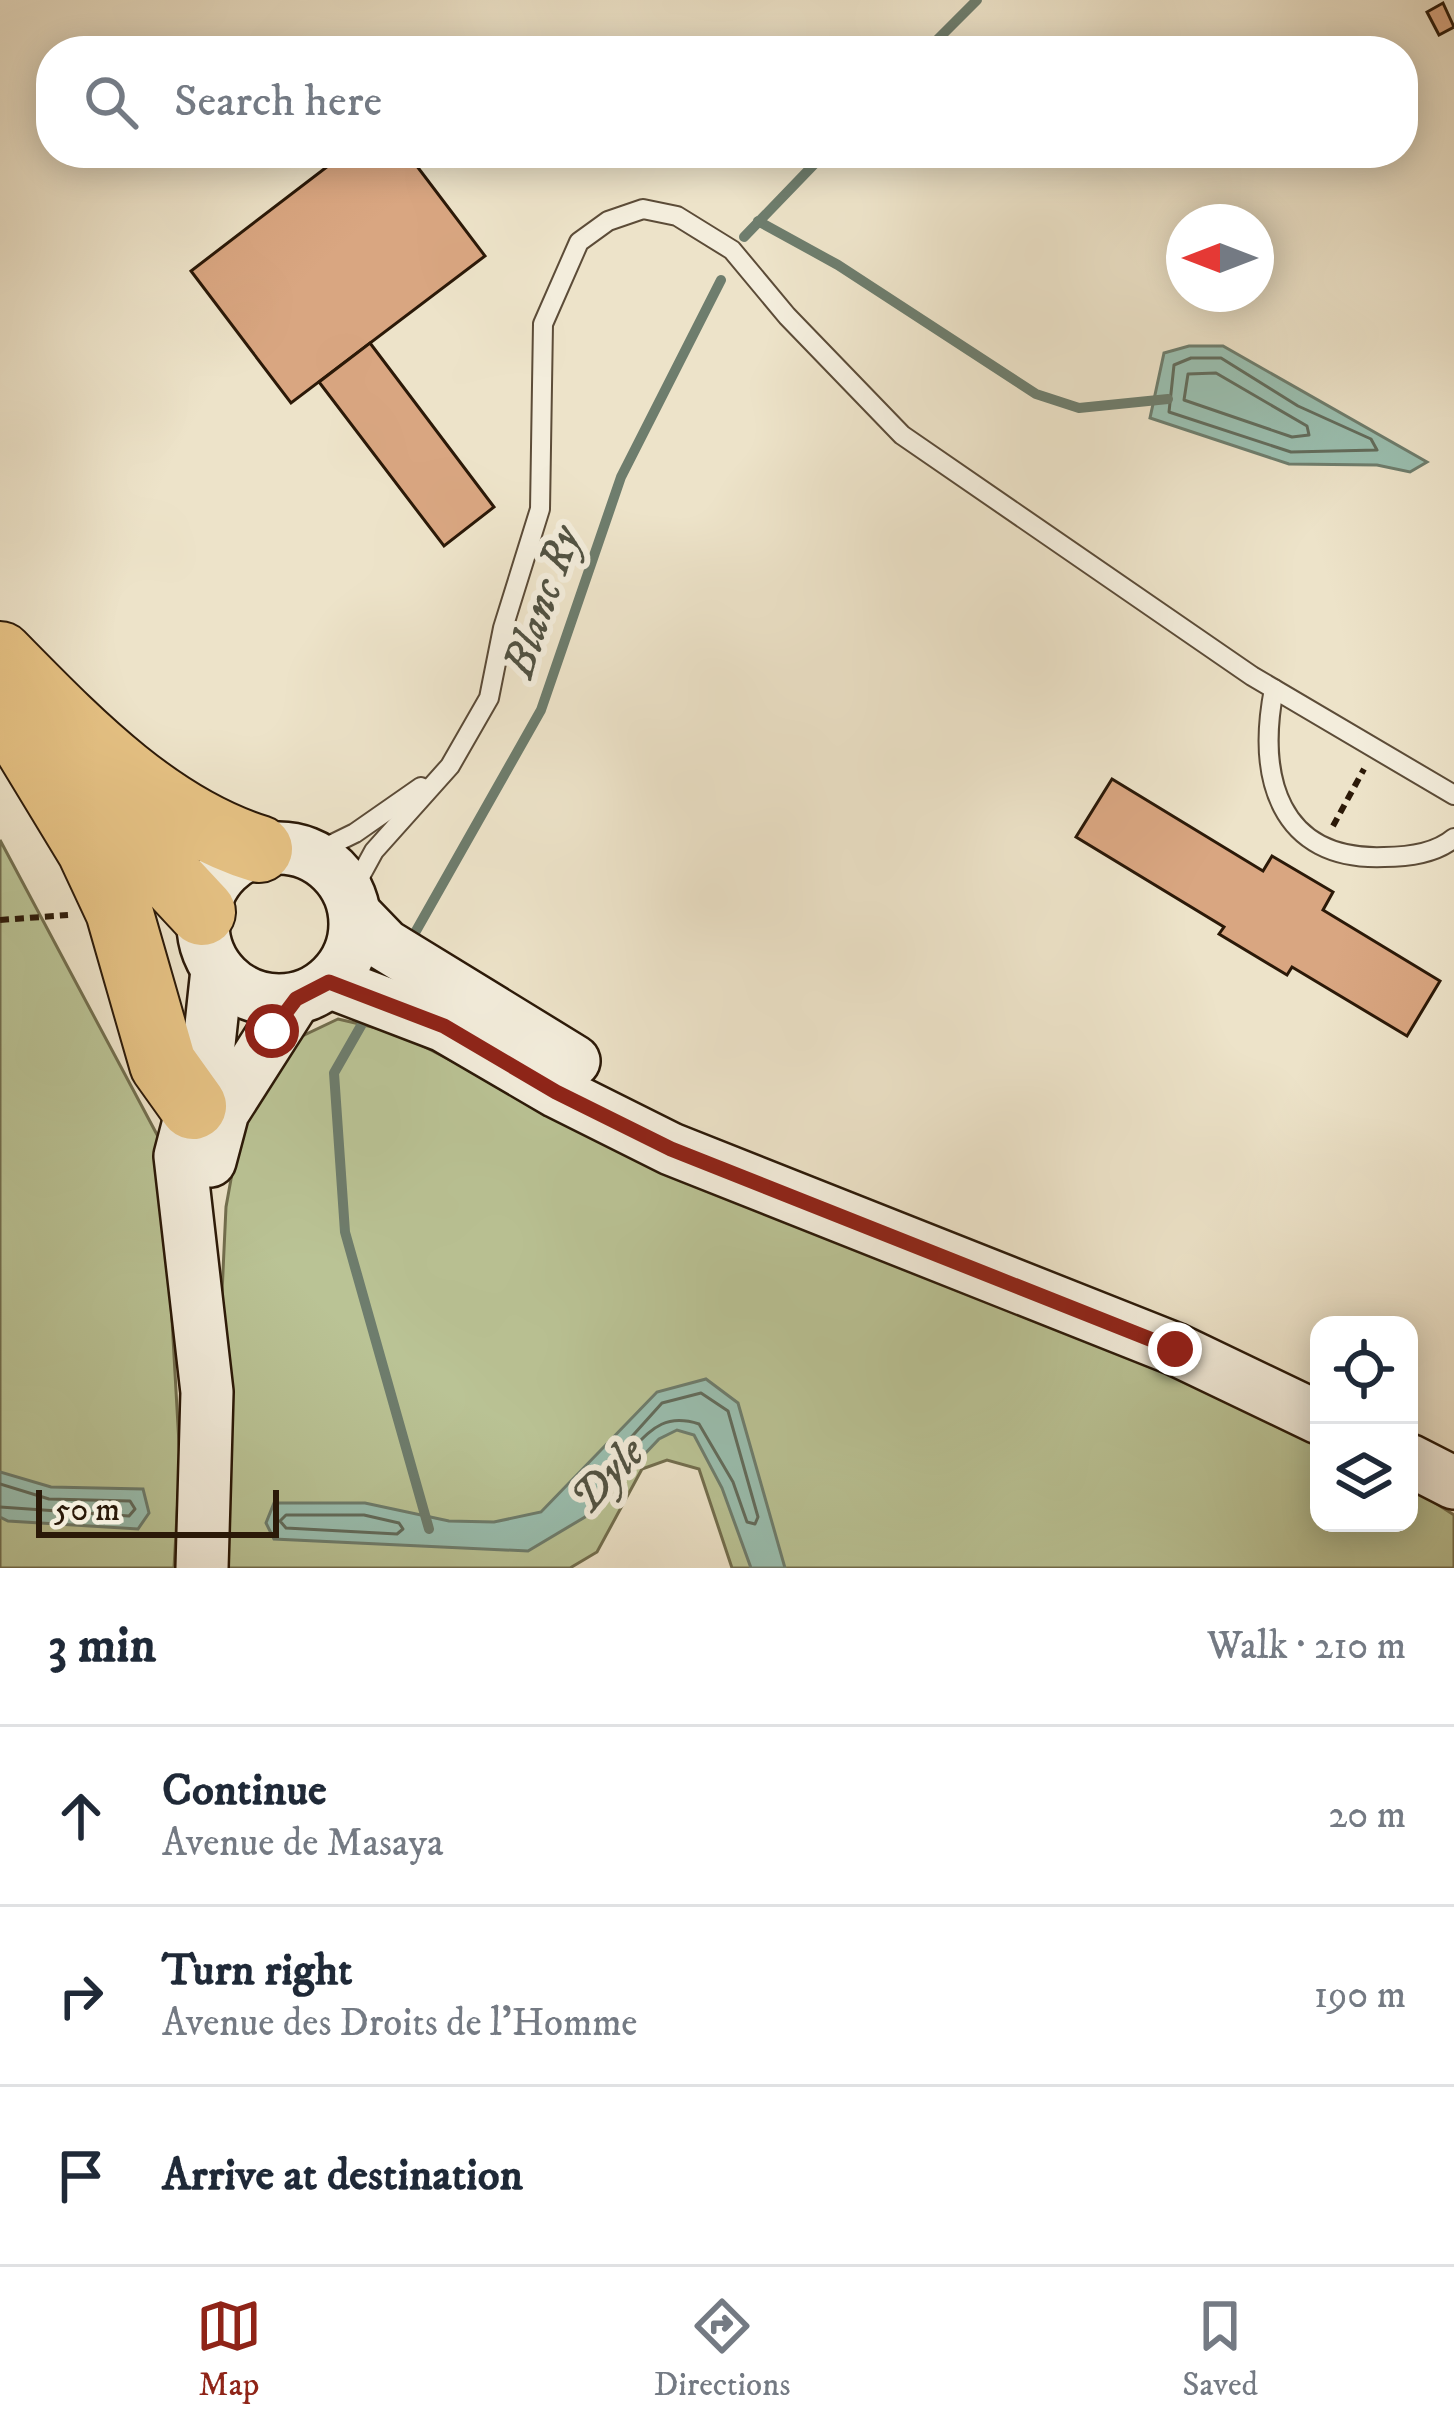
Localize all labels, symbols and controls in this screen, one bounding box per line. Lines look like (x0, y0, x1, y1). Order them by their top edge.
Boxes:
search box (36, 36, 1418, 168)
icon: search (78, 69, 144, 135)
text: Search here (174, 74, 382, 130)
north arrow (1166, 204, 1274, 312)
water label: Blanc Ry (490, 517, 595, 686)
route start (245, 1004, 299, 1058)
map controls (1310, 1316, 1418, 1532)
button: locate (1310, 1316, 1418, 1424)
route end (1148, 1322, 1202, 1376)
button: layers (1310, 1424, 1418, 1532)
water label: Dyle (559, 1425, 659, 1526)
scale bar (36, 1484, 279, 1537)
text: 50 m (54, 1490, 120, 1531)
text: 3 min (48, 1614, 156, 1678)
text: Walk · 210 m (1207, 1622, 1406, 1671)
text: Continue (162, 1763, 327, 1819)
icon: ahead (48, 1783, 114, 1849)
text: 20 m (1328, 1791, 1406, 1840)
text: Avenue de Masaya (162, 1819, 443, 1868)
text: Turn right (162, 1943, 352, 1999)
icon: right (48, 1963, 114, 2029)
text: 190 m (1314, 1971, 1406, 2020)
text: Avenue des Droits de l'Homme (162, 1999, 638, 2048)
icon: arrive (48, 2143, 114, 2209)
text: Arrive at destination (162, 2148, 523, 2204)
tab: Map (196, 2293, 262, 2406)
tab: Directions (654, 2293, 790, 2406)
tab: Saved (1182, 2293, 1258, 2406)

